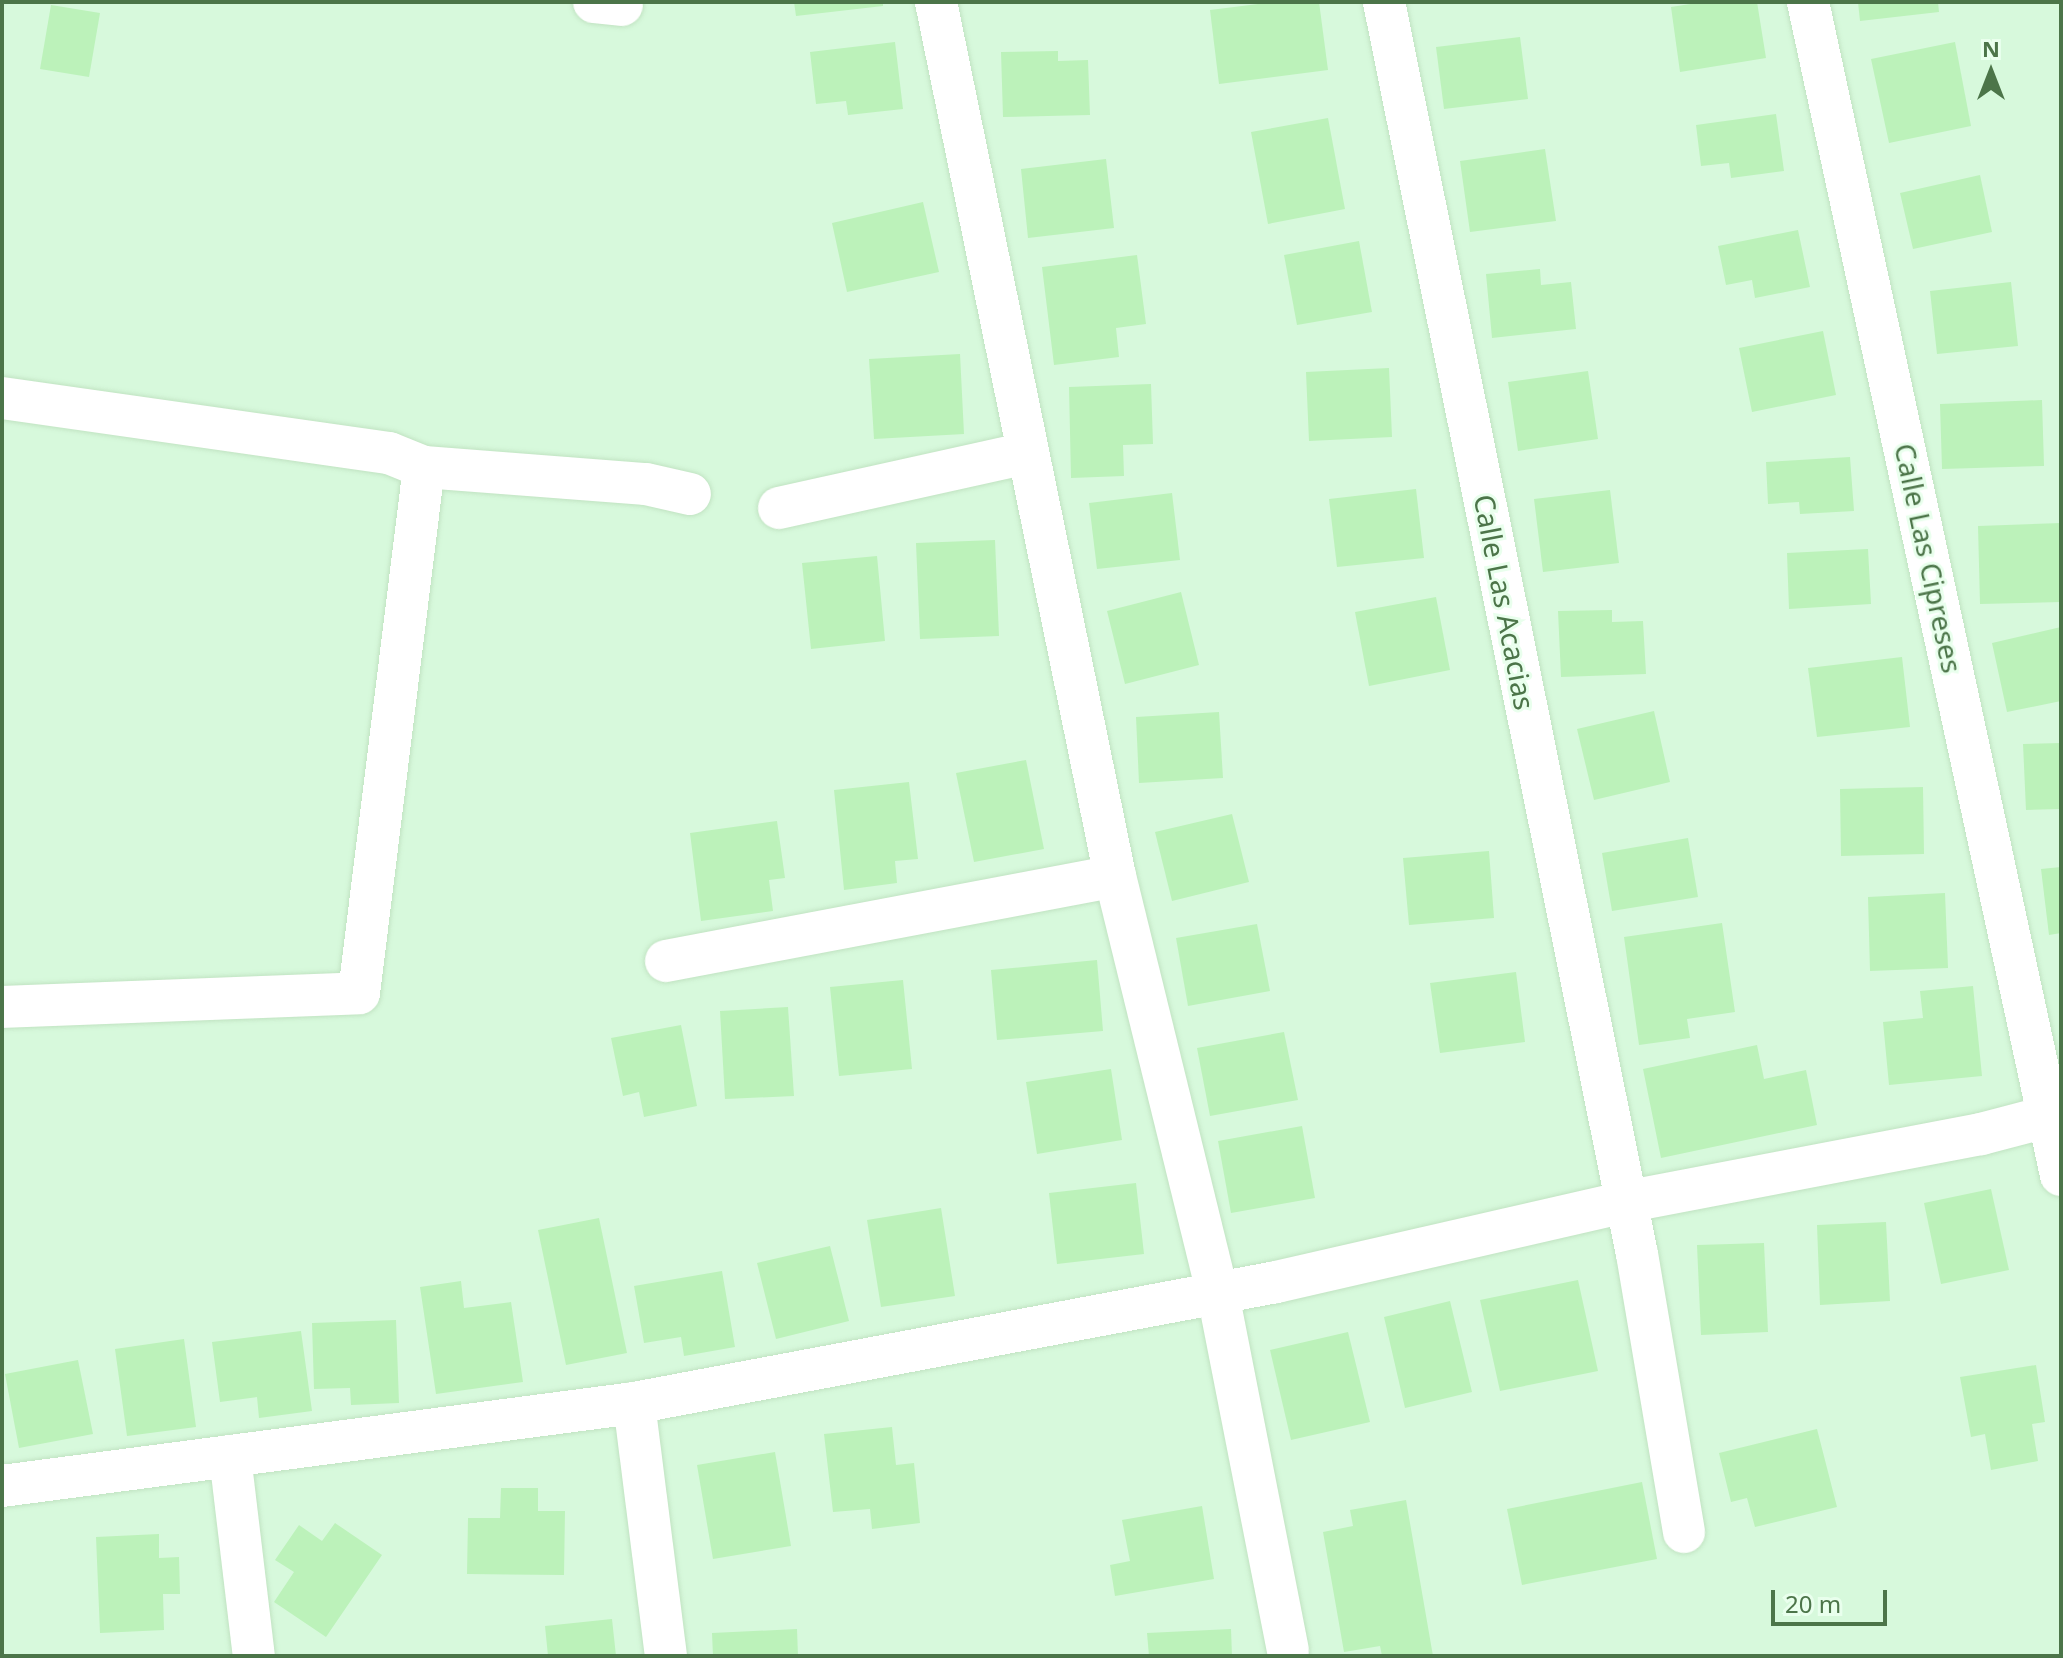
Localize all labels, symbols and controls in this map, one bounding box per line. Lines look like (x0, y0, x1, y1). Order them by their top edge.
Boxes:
north arrow (1951, 32, 2031, 112)
text: N (1982, 33, 2000, 63)
street label: Calle Las Cipreses (1888, 440, 1970, 676)
street label: Calle Las Acacias (1468, 491, 1542, 713)
scale bar (1775, 1574, 1891, 1624)
text: 20 m (1785, 1587, 1841, 1620)

